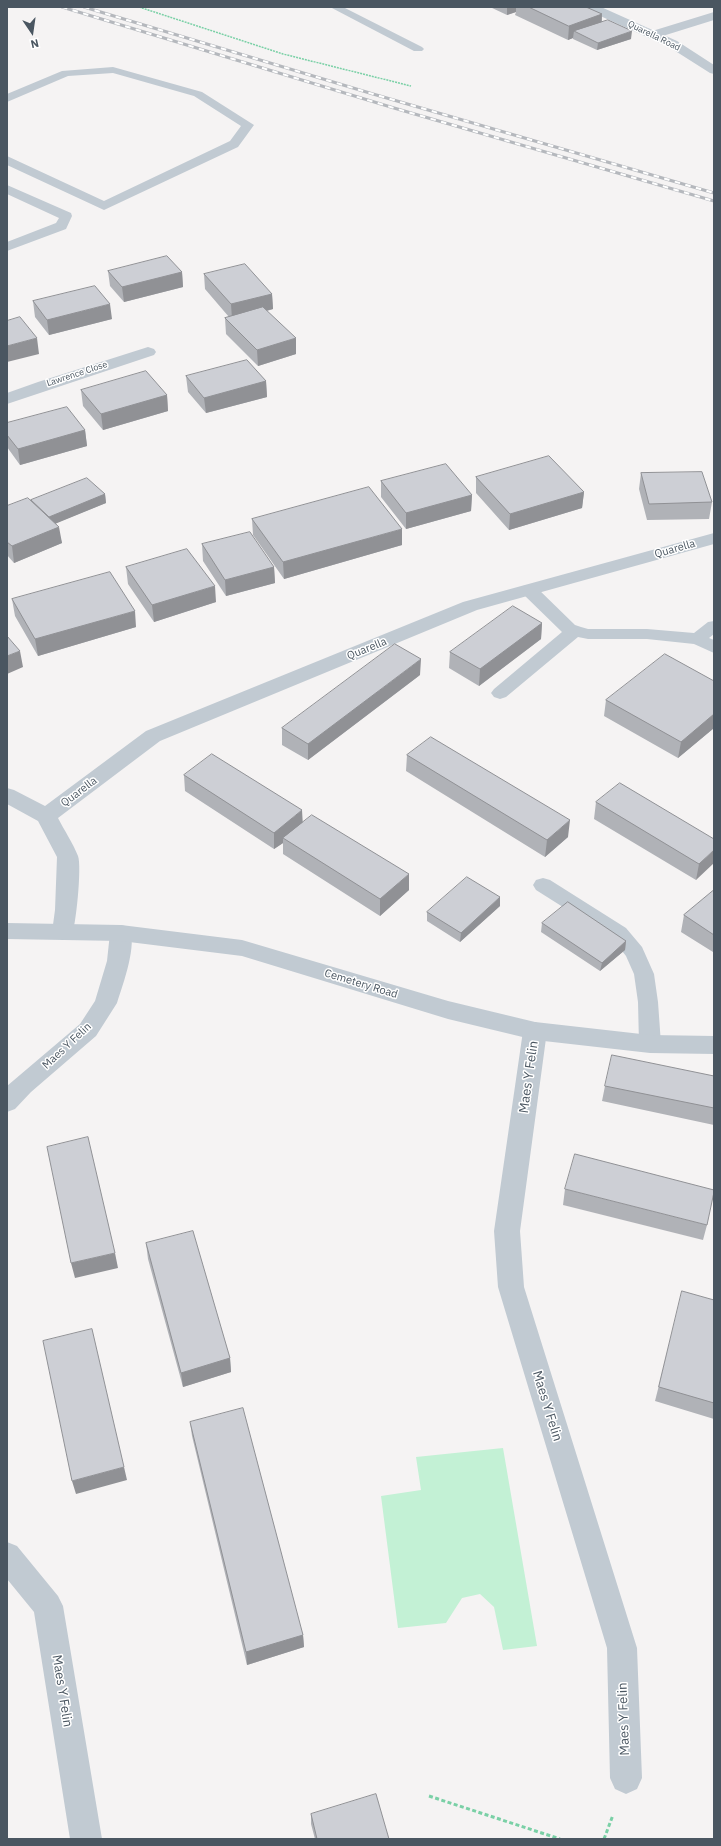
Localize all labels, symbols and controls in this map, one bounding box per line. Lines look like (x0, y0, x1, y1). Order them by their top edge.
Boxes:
north arrow (12, 12, 52, 52)
street label: Quarella Road (626, 19, 682, 53)
text: N (29, 36, 40, 51)
street label: Lawrence Close (45, 359, 109, 389)
street label: Quarella (653, 537, 697, 561)
street label: Quarella (345, 635, 389, 663)
street label: Quarella (58, 774, 100, 810)
street label: Cemetery Road (323, 967, 399, 1001)
street label: Maes Y Felin (40, 1020, 94, 1072)
street label: Maes Y Felin (516, 1040, 542, 1114)
street label: Maes Y Felin (529, 1369, 565, 1443)
street label: Maes Y Felin (49, 1654, 75, 1728)
street label: Maes Y Felin (615, 1682, 633, 1756)

